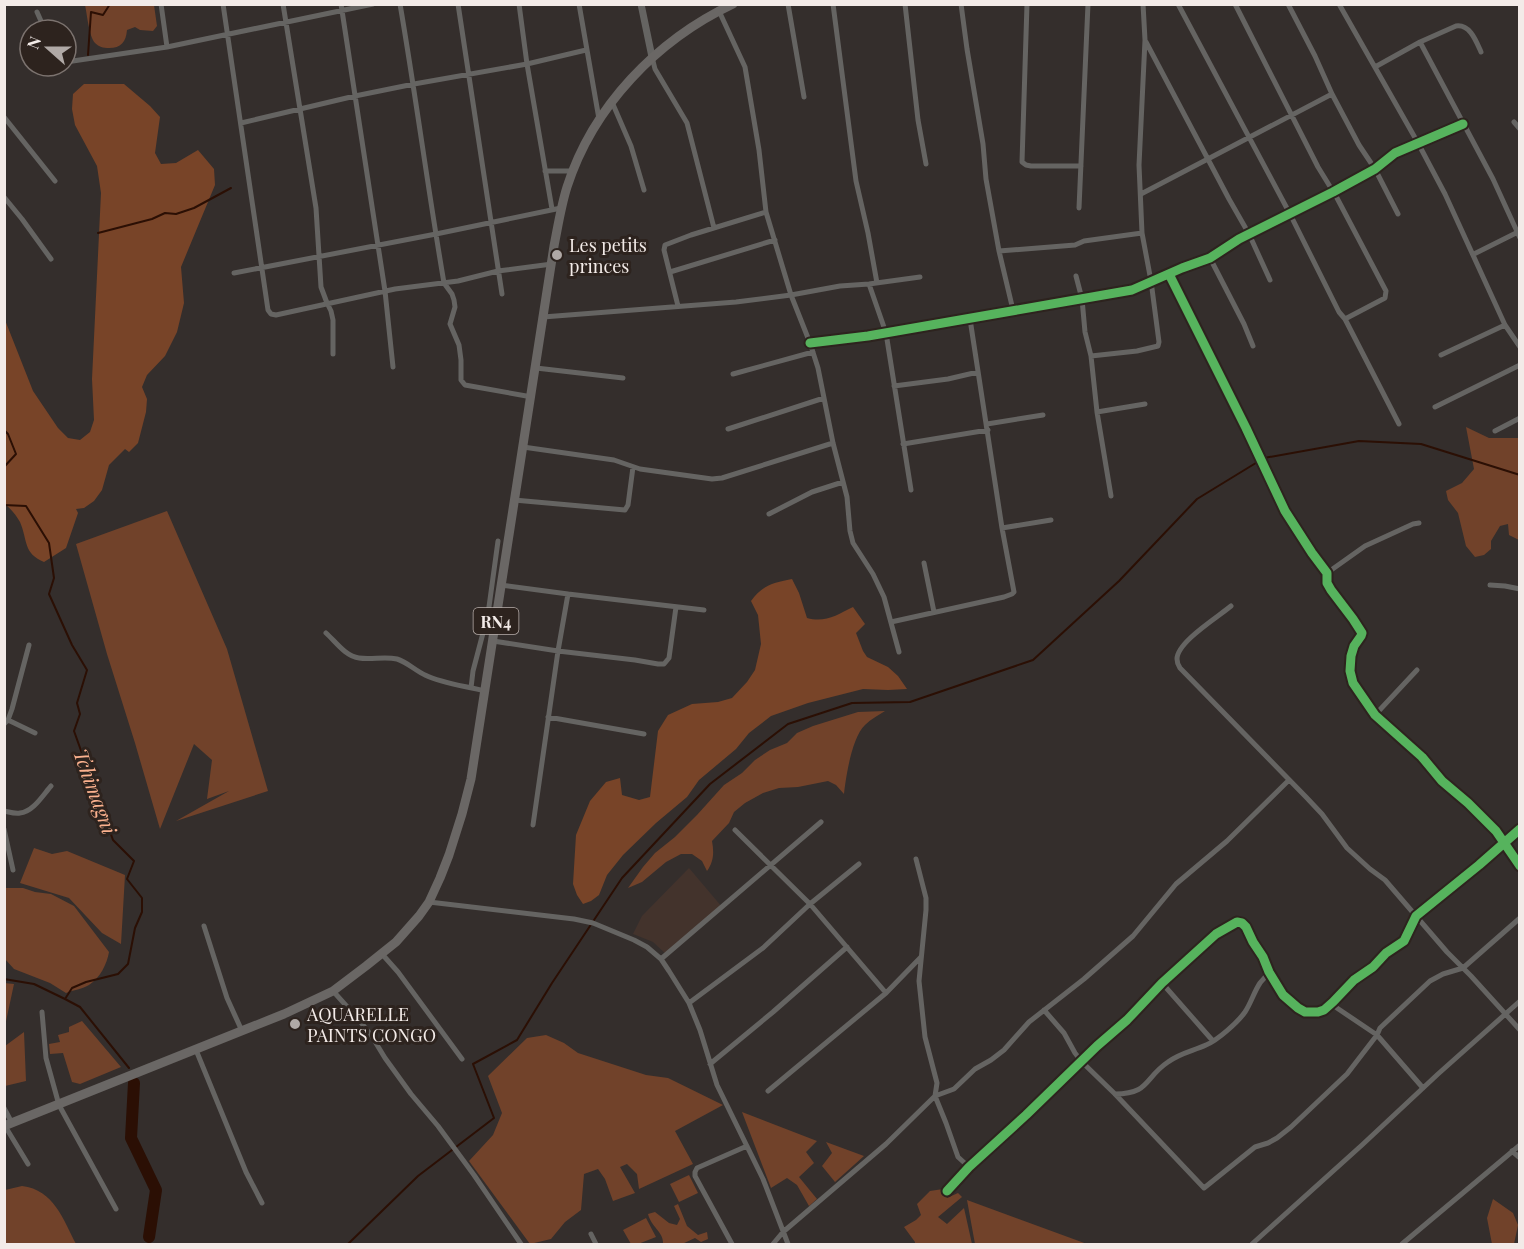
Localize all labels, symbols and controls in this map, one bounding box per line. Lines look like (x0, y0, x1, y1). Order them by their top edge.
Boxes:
north arrow (18, 18, 78, 78)
text: N (22, 33, 46, 52)
place label: Les petits princes (569, 233, 647, 278)
marker: Les petits princes (550, 248, 564, 262)
road number: RN4 (474, 608, 518, 634)
water label: Tchimagni (68, 744, 124, 839)
place label: AQUARELLE PAINTS CONGO (306, 1002, 436, 1047)
marker: AQUARELLE PAINTS CONGO (288, 1017, 302, 1031)

